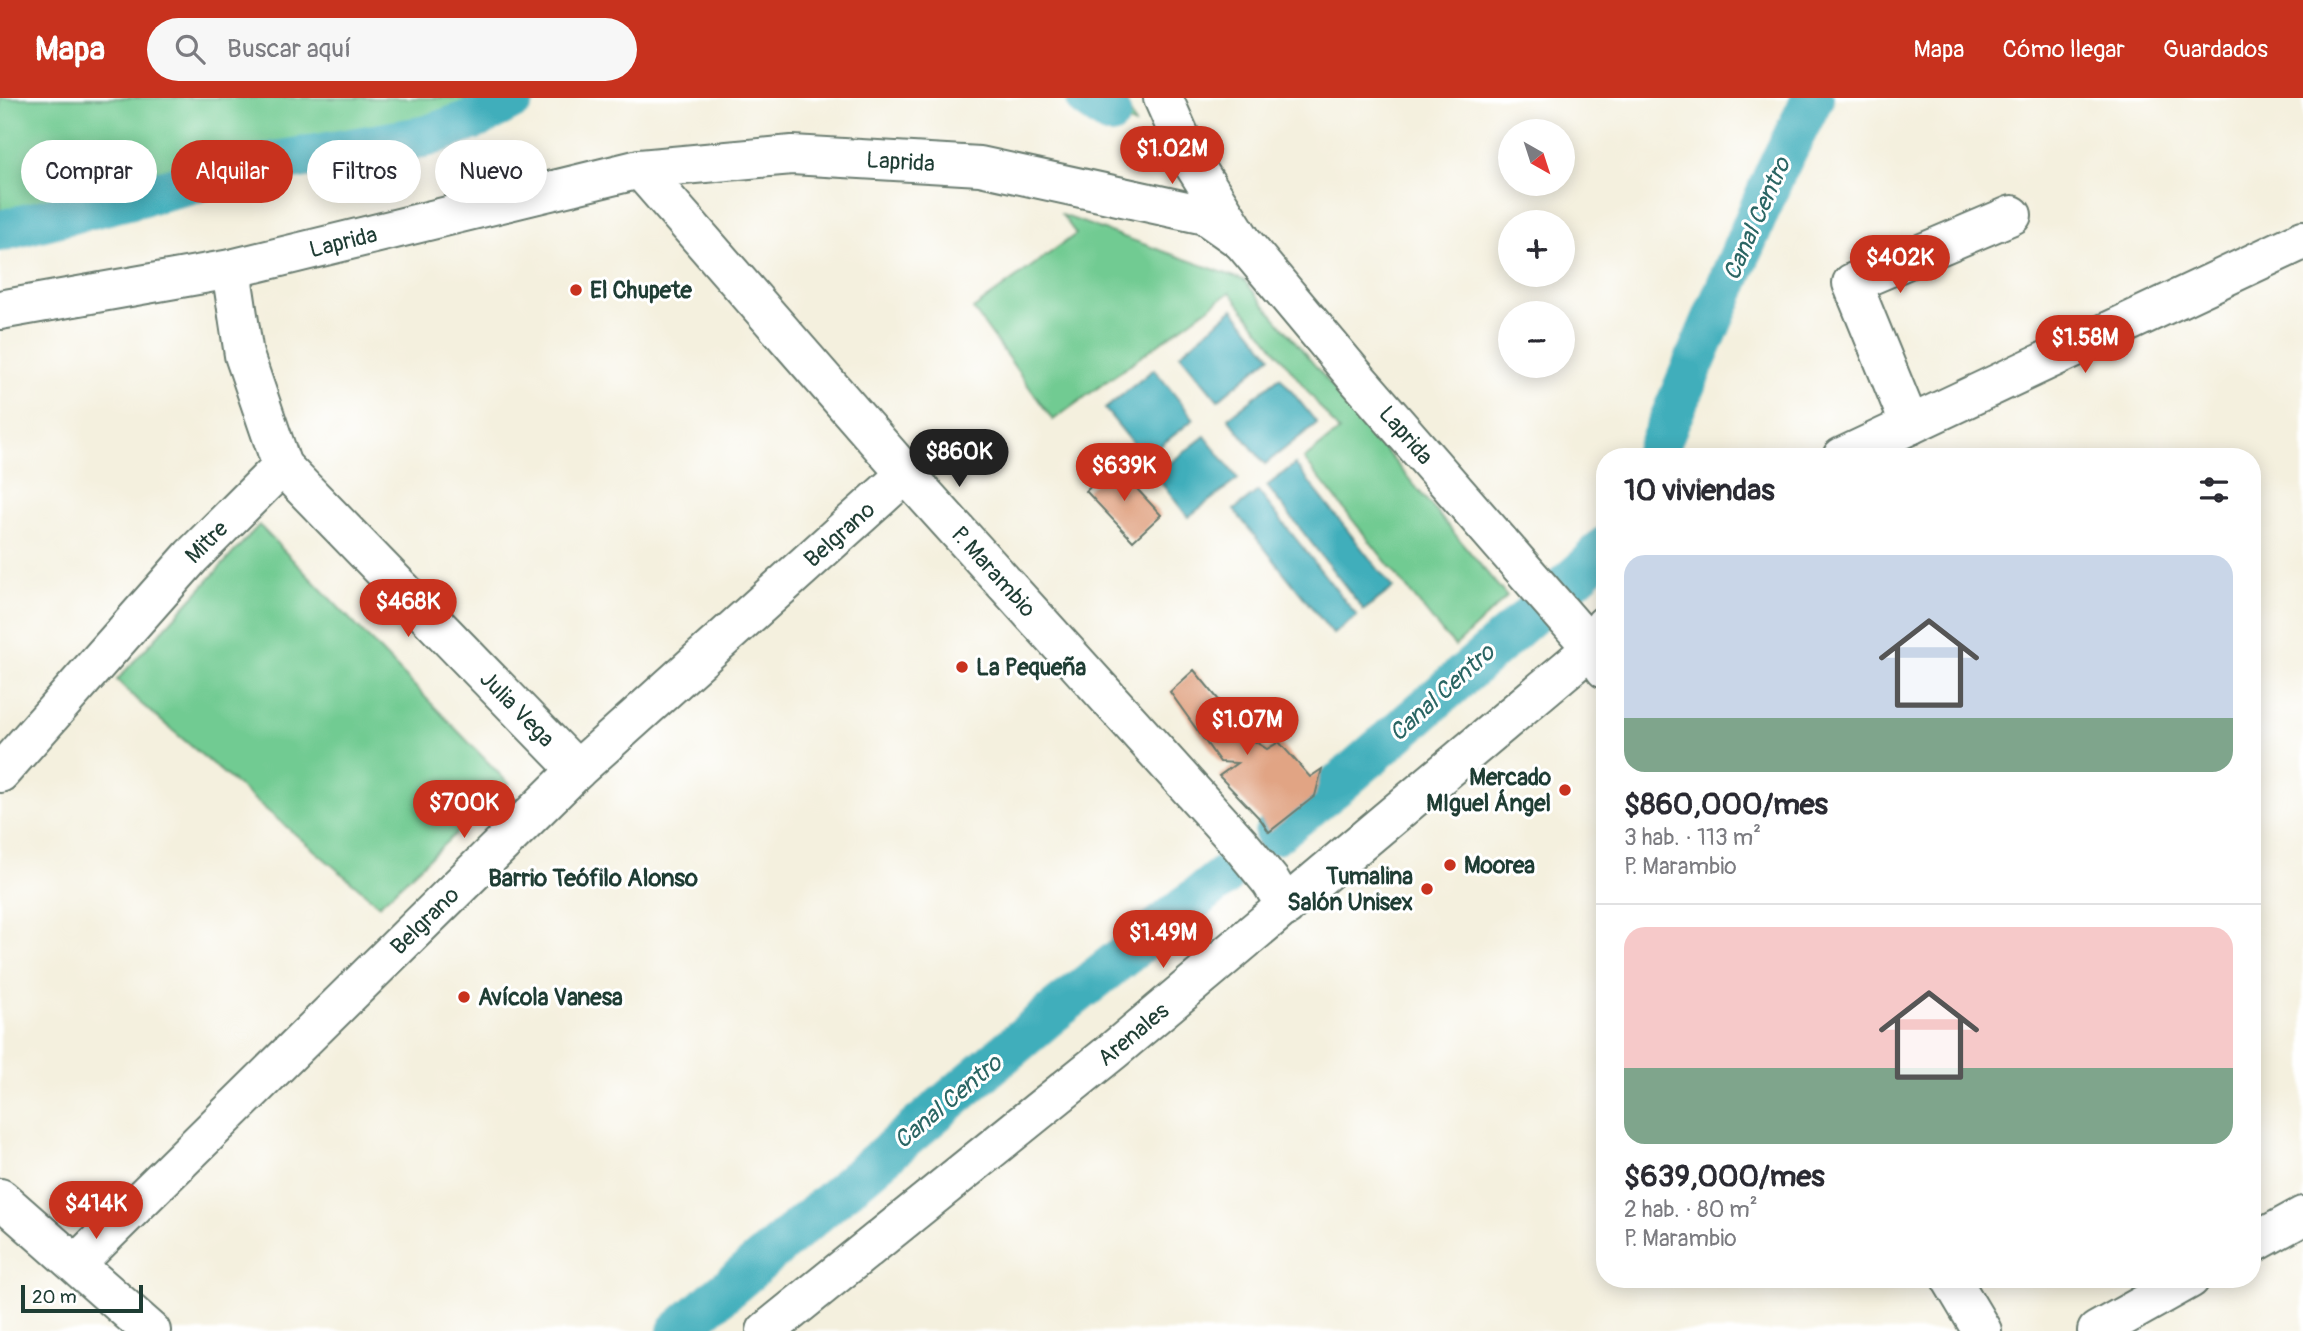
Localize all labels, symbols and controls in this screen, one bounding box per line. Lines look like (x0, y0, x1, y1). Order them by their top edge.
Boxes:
search box (147, 18, 637, 81)
text: Mapa (35, 29, 105, 70)
icon: search (171, 30, 209, 68)
text: Buscar aquí (227, 33, 351, 65)
text: Mapa (1914, 35, 1965, 64)
text: Cómo llegar (2003, 35, 2125, 64)
text: Guardados (2163, 35, 2268, 64)
north arrow (1498, 119, 1575, 196)
map controls (1498, 119, 1575, 378)
pin: $1.02M (1115, 126, 1229, 186)
text: $1.02M (1136, 134, 1208, 163)
chip: Comprar (21, 140, 157, 203)
chip: Alquilar (171, 140, 293, 203)
chip: Filtros (307, 140, 421, 203)
chip: Nuevo (435, 140, 547, 203)
street label: Laprida (865, 145, 936, 178)
water label: Canal Centro (1717, 151, 1798, 285)
button: + (1498, 210, 1575, 287)
street label: Laprida (306, 219, 380, 264)
pin: $402K (1851, 236, 1949, 295)
text: $402K (1866, 243, 1934, 272)
place label: El Chupete (590, 276, 692, 305)
marker: El Chupete (568, 282, 584, 298)
button: − (1498, 301, 1575, 378)
pin: $1.58M (2028, 316, 2142, 375)
text: $1.58M (2051, 323, 2119, 352)
street label: Laprida (1373, 399, 1440, 470)
pin: $860K (910, 430, 1008, 489)
text: $860K (925, 437, 993, 466)
pin: $639K (1075, 444, 1173, 503)
text: $639K (1092, 451, 1156, 480)
icon: filters (2195, 471, 2233, 509)
text: 10 viviendas (1624, 472, 1775, 509)
street label: Belgrano (798, 495, 881, 573)
street label: Mitre (179, 514, 234, 569)
street label: P. Marambio (945, 520, 1043, 623)
pin: $468K (359, 580, 457, 639)
text: $468K (376, 587, 440, 616)
icon: home (1866, 600, 1992, 726)
water label: Canal Centro (1384, 637, 1502, 748)
place label: La Pequeña (976, 653, 1087, 682)
marker: La Pequeña (954, 659, 970, 675)
street label: Julia Vega (474, 664, 561, 753)
pin: $1.07M (1190, 698, 1304, 757)
text: $1.07M (1212, 705, 1282, 734)
place label: Mercado MIguel Ángel (1426, 763, 1552, 818)
pin: $700K (415, 780, 513, 840)
marker: Mercado MIguel Ángel (1557, 782, 1573, 798)
text: $860,000/mes (1624, 786, 1828, 823)
text: $700K (429, 788, 499, 817)
text: 3 hab. · 113 m² (1624, 823, 1761, 852)
place label: Moorea (1464, 851, 1535, 880)
text: P. Marambio (1624, 852, 1737, 881)
marker: Moorea (1442, 857, 1458, 873)
place label: Tumalina Salón Unisex (1287, 862, 1413, 917)
district label: Barrio Teófilo Alonso (488, 864, 698, 893)
street label: Belgrano (384, 880, 465, 961)
marker: Tumalina Salón Unisex (1419, 881, 1435, 897)
pin: $1.49M (1106, 910, 1220, 970)
text: $1.49M (1129, 918, 1197, 947)
icon: home (1866, 972, 1992, 1098)
place label: Avícola Vanesa (478, 983, 623, 1012)
marker: Avícola Vanesa (456, 989, 472, 1005)
street label: Arenales (1091, 996, 1175, 1072)
water label: Canal Centro (888, 1047, 1009, 1155)
text: $639,000/mes (1624, 1158, 1825, 1195)
pin: $414K (47, 1182, 145, 1241)
text: $414K (65, 1189, 127, 1218)
text: 2 hab. · 80 m² (1624, 1195, 1758, 1224)
text: P. Marambio (1624, 1224, 1737, 1253)
scale bar (21, 1282, 144, 1314)
text: 20 m (32, 1285, 77, 1309)

